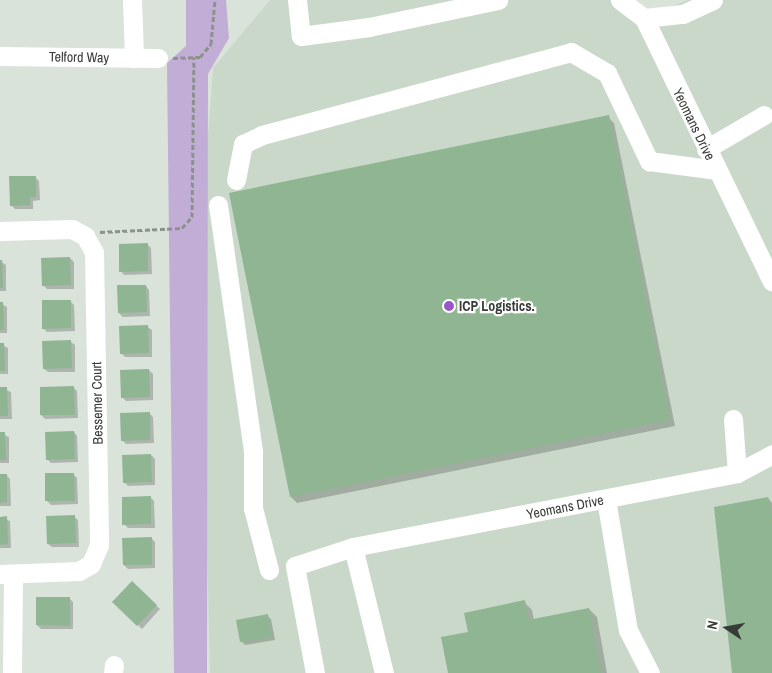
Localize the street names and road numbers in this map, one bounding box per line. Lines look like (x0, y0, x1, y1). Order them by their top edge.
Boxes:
street label: Telford Way (49, 48, 109, 66)
street label: Yeomans Drive (669, 85, 719, 163)
street label: Bessemer Court (88, 361, 106, 445)
street label: Yeomans Drive (525, 491, 605, 523)

